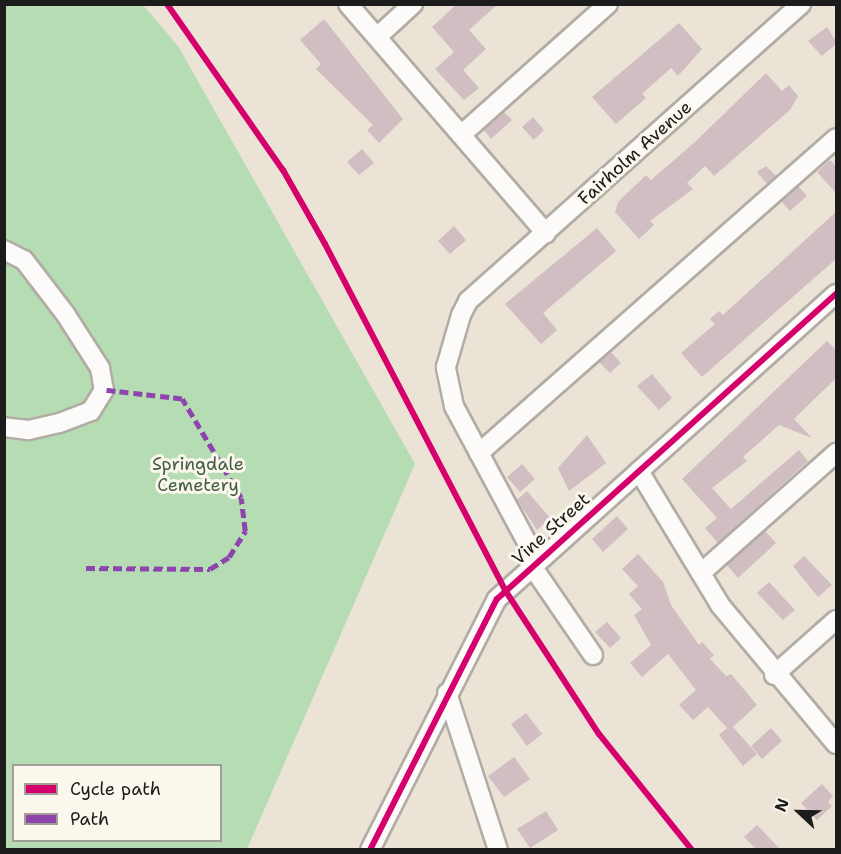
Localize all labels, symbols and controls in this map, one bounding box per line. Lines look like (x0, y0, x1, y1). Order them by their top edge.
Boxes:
street label: Fairholm Avenue (574, 96, 696, 210)
park label: Springdale Cemetery (152, 454, 244, 496)
street label: Vine Street (508, 488, 594, 570)
legend (12, 764, 222, 842)
text: Cycle path (70, 777, 161, 801)
north arrow (769, 782, 829, 842)
text: N (770, 795, 794, 815)
text: Path (70, 807, 109, 831)

